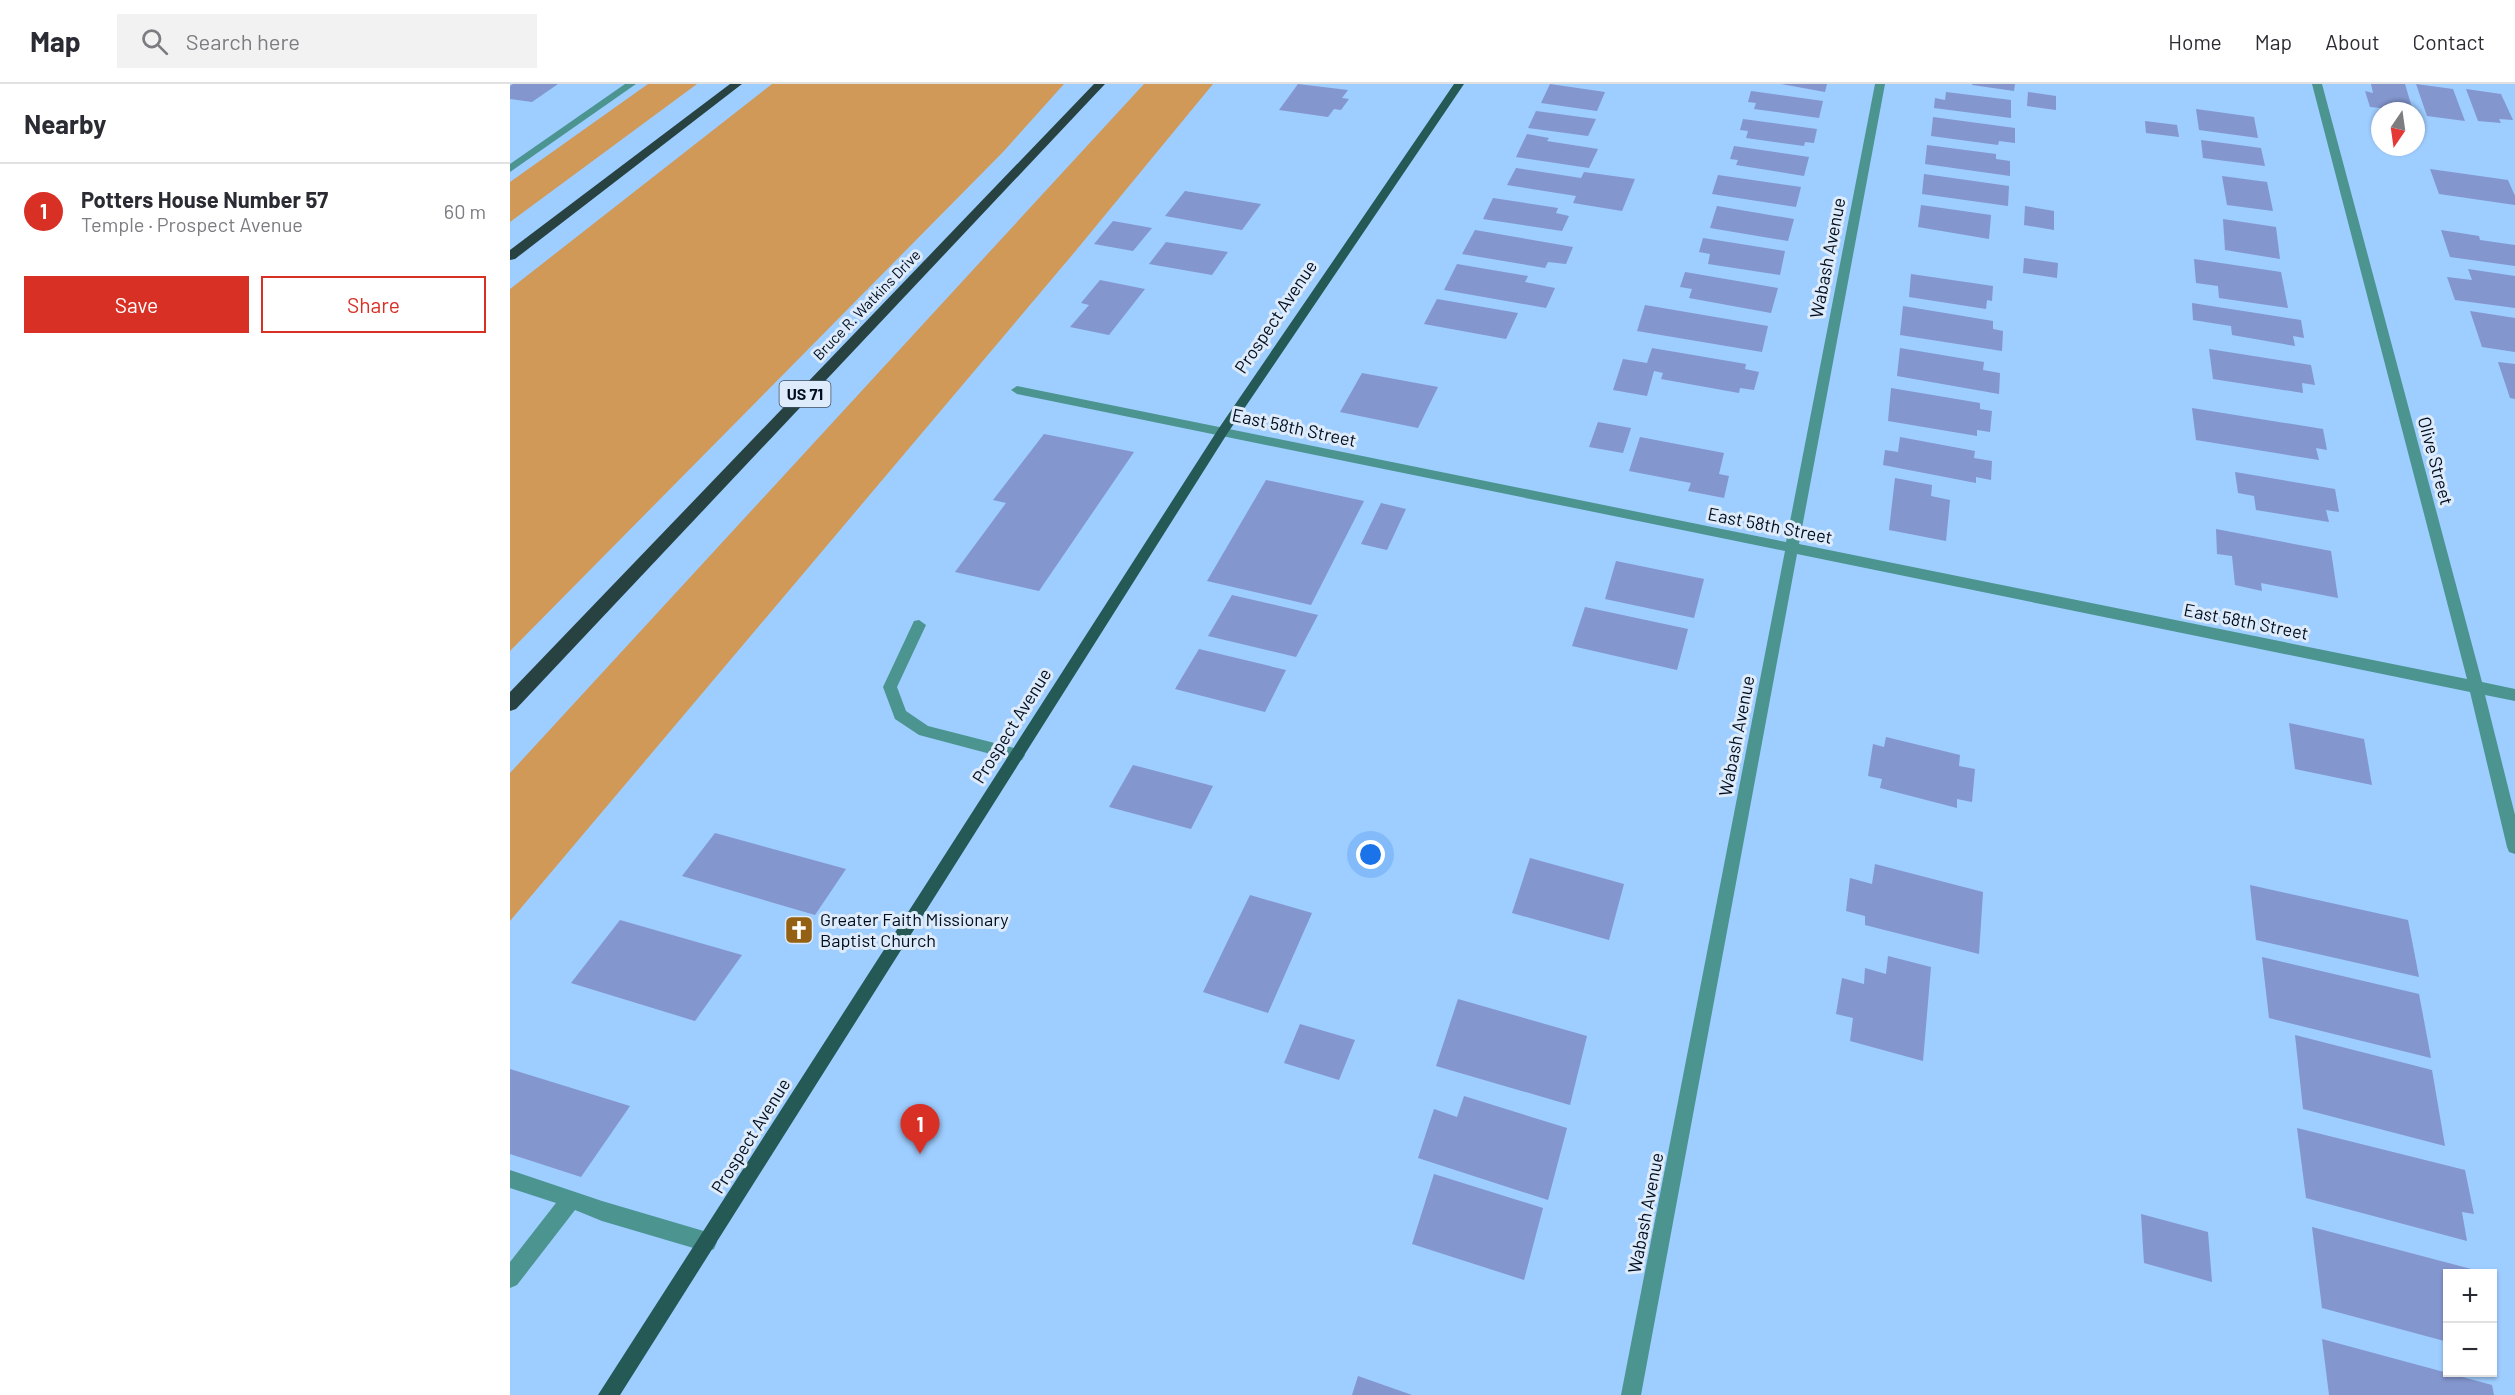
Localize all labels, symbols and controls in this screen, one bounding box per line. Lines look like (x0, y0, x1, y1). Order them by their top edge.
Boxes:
search box (117, 14, 537, 68)
text: Map (30, 24, 81, 58)
icon: search (138, 25, 171, 58)
text: Search here (186, 28, 300, 54)
text: Home (2168, 29, 2222, 54)
text: Map (2255, 29, 2292, 54)
text: About (2325, 29, 2380, 54)
text: Contact (2413, 29, 2485, 54)
north arrow (2371, 102, 2425, 156)
text: Nearby (24, 108, 106, 139)
text: Potters House Number 57 (81, 186, 328, 212)
street label: Wabash Avenue (1805, 196, 1849, 320)
text: 1 (40, 199, 47, 223)
text: 60 m (444, 199, 486, 223)
text: Temple · Prospect Avenue (81, 212, 303, 236)
street label: Bruce R. Watkins Drive (809, 245, 924, 363)
street label: Prospect Avenue (1229, 256, 1321, 377)
button: Save (24, 276, 249, 333)
button: Share (261, 276, 486, 333)
road number: US 71 (780, 381, 830, 407)
street label: East 58th Street (1230, 403, 1358, 451)
street label: Olive Street (2414, 414, 2458, 507)
street label: East 58th Street (1706, 502, 1834, 548)
street label: East 58th Street (2182, 598, 2310, 644)
street label: Prospect Avenue (967, 664, 1055, 787)
street label: Wabash Avenue (1714, 674, 1758, 798)
your location (1356, 840, 1385, 869)
place label: Greater Faith Missionary Baptist Church (820, 908, 1009, 951)
church icon: Greater Faith Missionary Baptist Church (783, 914, 815, 946)
street label: Prospect Avenue (706, 1074, 794, 1197)
pin: 1 (900, 1104, 940, 1154)
street label: Wabash Avenue (1623, 1151, 1667, 1275)
map controls (2443, 1269, 2497, 1377)
button: + (2443, 1269, 2497, 1323)
button: − (2443, 1323, 2497, 1377)

